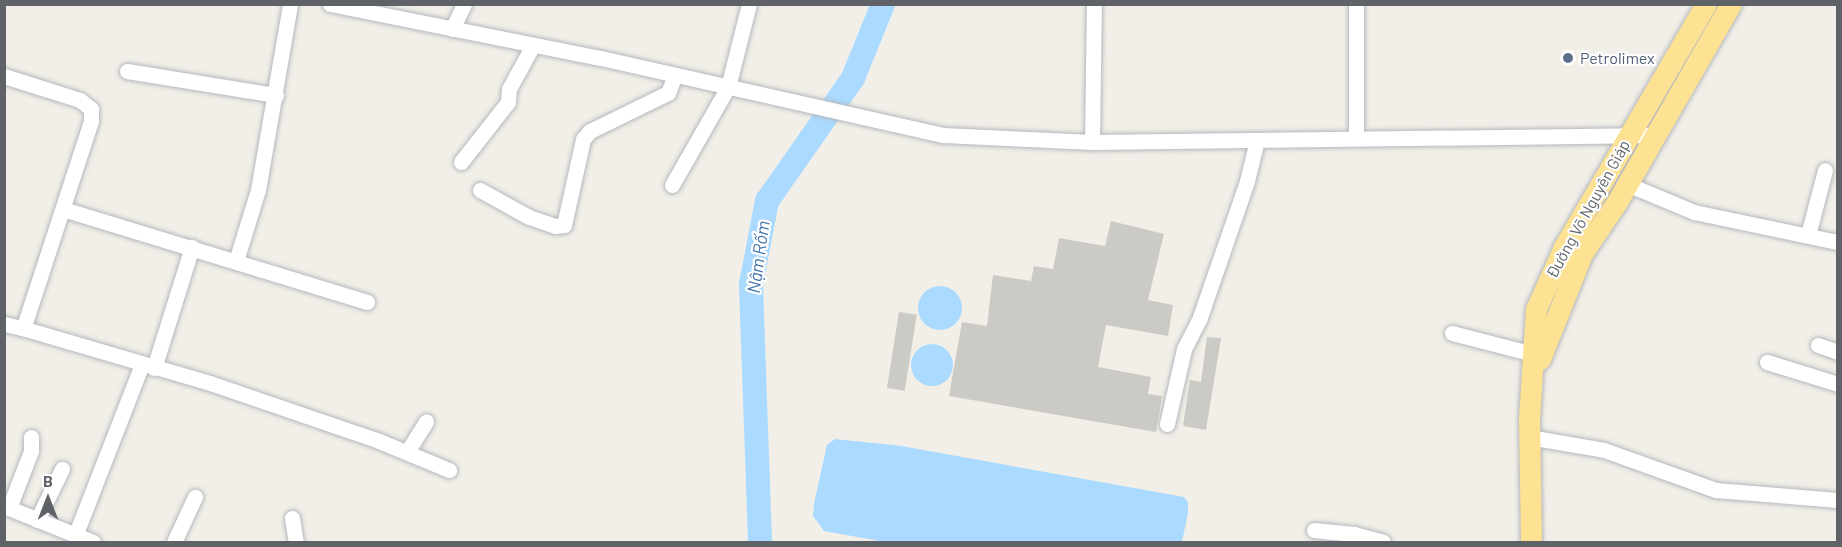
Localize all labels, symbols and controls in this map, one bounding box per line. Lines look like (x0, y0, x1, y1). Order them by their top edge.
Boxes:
place label: Petrolimex (1580, 48, 1655, 68)
marker: Petrolimex (1561, 51, 1575, 65)
street label: Đường Võ Nguyên Giáp (1542, 137, 1634, 281)
water label: Nậm Rốm (742, 219, 774, 295)
north arrow (18, 469, 78, 529)
text: B (43, 471, 53, 490)

